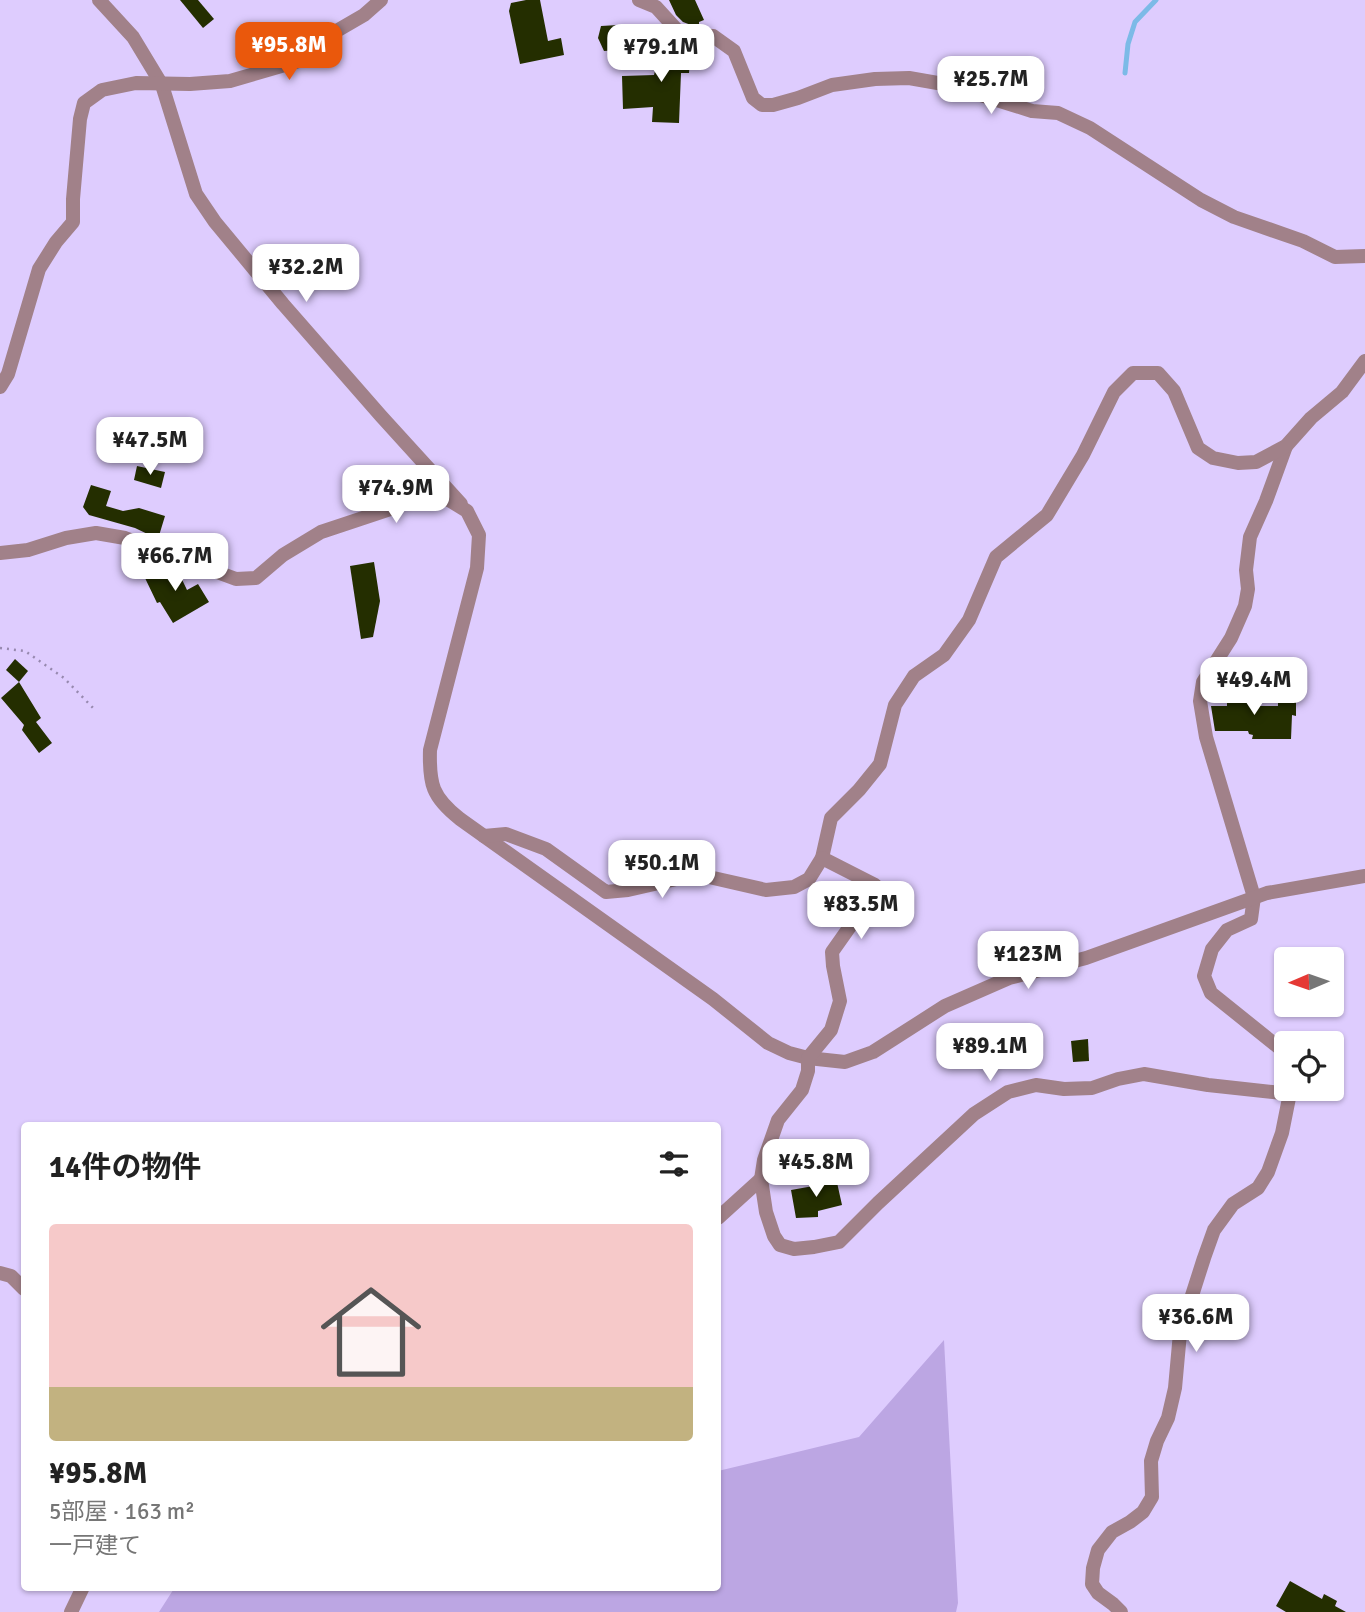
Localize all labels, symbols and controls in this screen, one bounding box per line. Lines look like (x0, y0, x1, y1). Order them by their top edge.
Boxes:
pin: ¥95.8M (232, 22, 346, 82)
pin: ¥79.1M (604, 24, 718, 84)
text: ¥95.8M (251, 30, 327, 59)
text: ¥79.1M (623, 32, 699, 61)
pin: ¥25.7M (934, 57, 1048, 116)
text: ¥25.7M (953, 64, 1029, 93)
pin: ¥32.2M (249, 244, 363, 304)
text: ¥32.2M (268, 252, 344, 281)
pin: ¥47.5M (93, 418, 207, 477)
text: ¥47.5M (112, 425, 188, 454)
pin: ¥74.9M (339, 466, 453, 525)
text: ¥74.9M (358, 473, 434, 502)
pin: ¥66.7M (118, 534, 232, 593)
text: ¥66.7M (137, 541, 213, 570)
pin: ¥49.4M (1197, 658, 1311, 717)
text: ¥49.4M (1216, 665, 1292, 694)
pin: ¥50.1M (605, 841, 719, 900)
text: ¥50.1M (624, 848, 700, 877)
pin: ¥83.5M (804, 881, 918, 941)
text: ¥83.5M (823, 889, 899, 918)
pin: ¥123M (979, 932, 1077, 991)
text: ¥123M (994, 939, 1062, 968)
north arrow (1274, 947, 1344, 1017)
map controls (1274, 947, 1344, 1101)
pin: ¥89.1M (933, 1024, 1047, 1083)
text: ¥89.1M (952, 1031, 1028, 1060)
button: locate (1274, 1031, 1344, 1101)
pin: ¥45.8M (759, 1140, 873, 1199)
icon: filters (655, 1145, 693, 1183)
text: ¥45.8M (778, 1147, 854, 1176)
text: 14件の物件 (49, 1149, 201, 1186)
icon: home (308, 1269, 434, 1395)
pin: ¥36.6M (1139, 1294, 1253, 1354)
text: ¥36.6M (1158, 1302, 1234, 1331)
text: ¥95.8M (49, 1455, 147, 1492)
text: 5部屋 · 163 m² (49, 1497, 195, 1526)
text: 一戸建て (49, 1531, 141, 1560)

